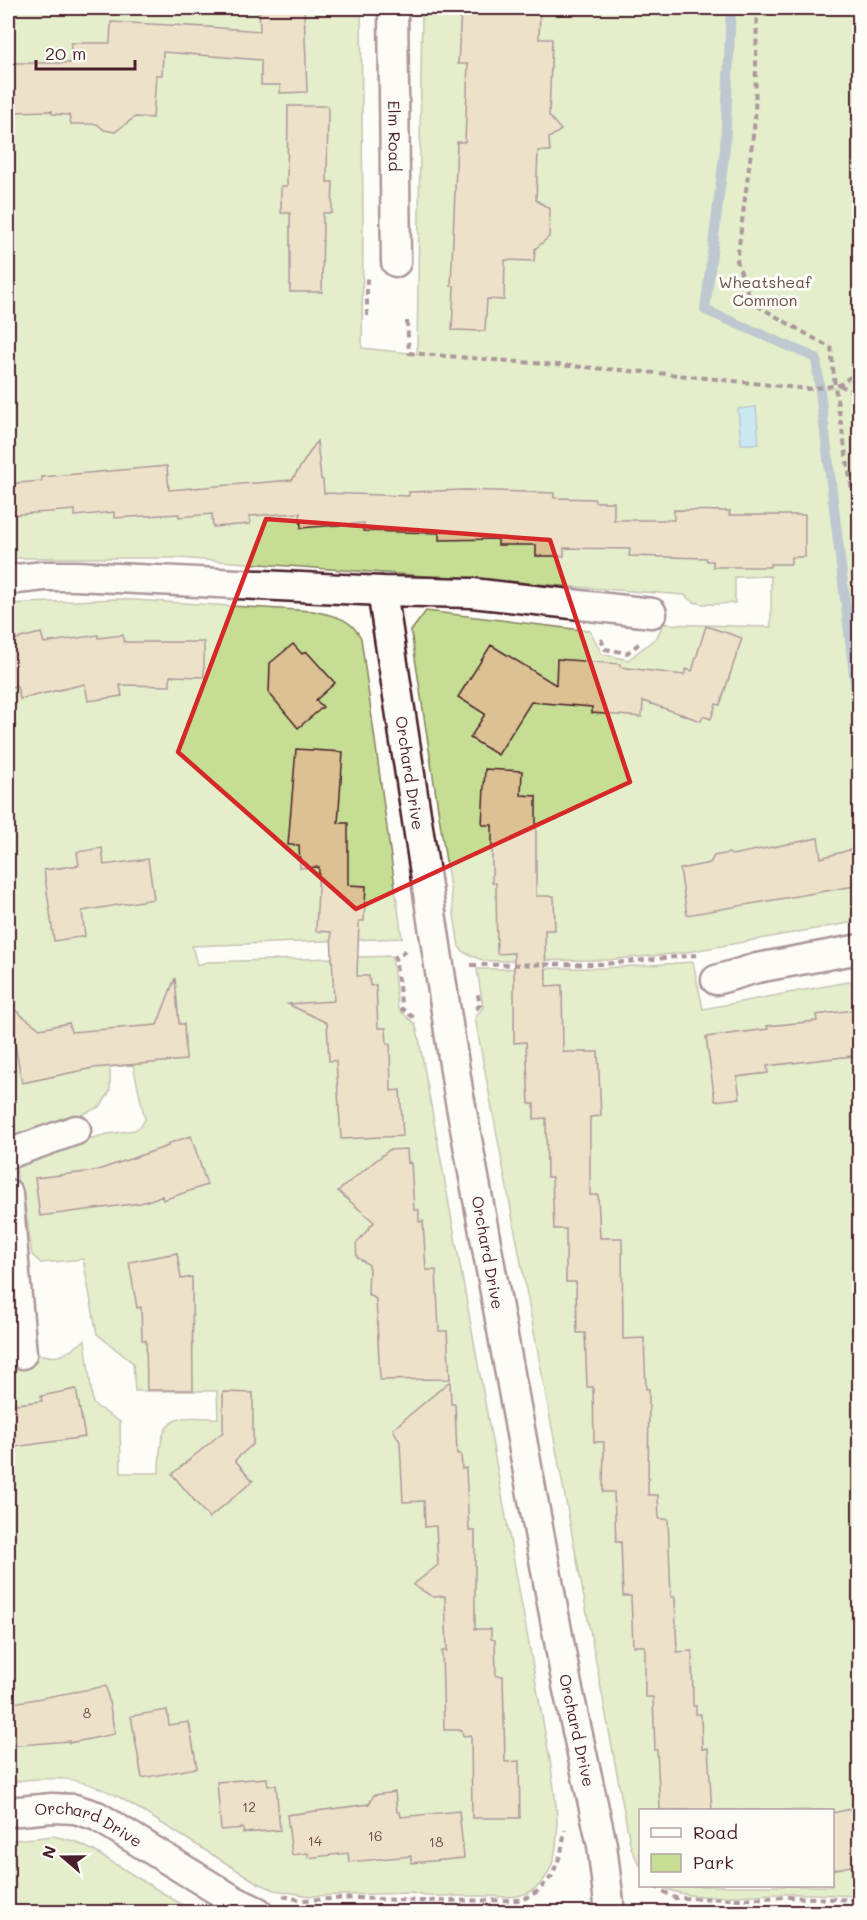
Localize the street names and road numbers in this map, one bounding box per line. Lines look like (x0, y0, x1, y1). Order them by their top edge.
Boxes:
street label: Elm Road (384, 100, 406, 172)
street label: Orchard Drive (391, 714, 429, 831)
street label: Orchard Drive (468, 1194, 509, 1311)
street label: Orchard Drive (555, 1672, 600, 1788)
street label: Orchard Drive (33, 1797, 146, 1851)

